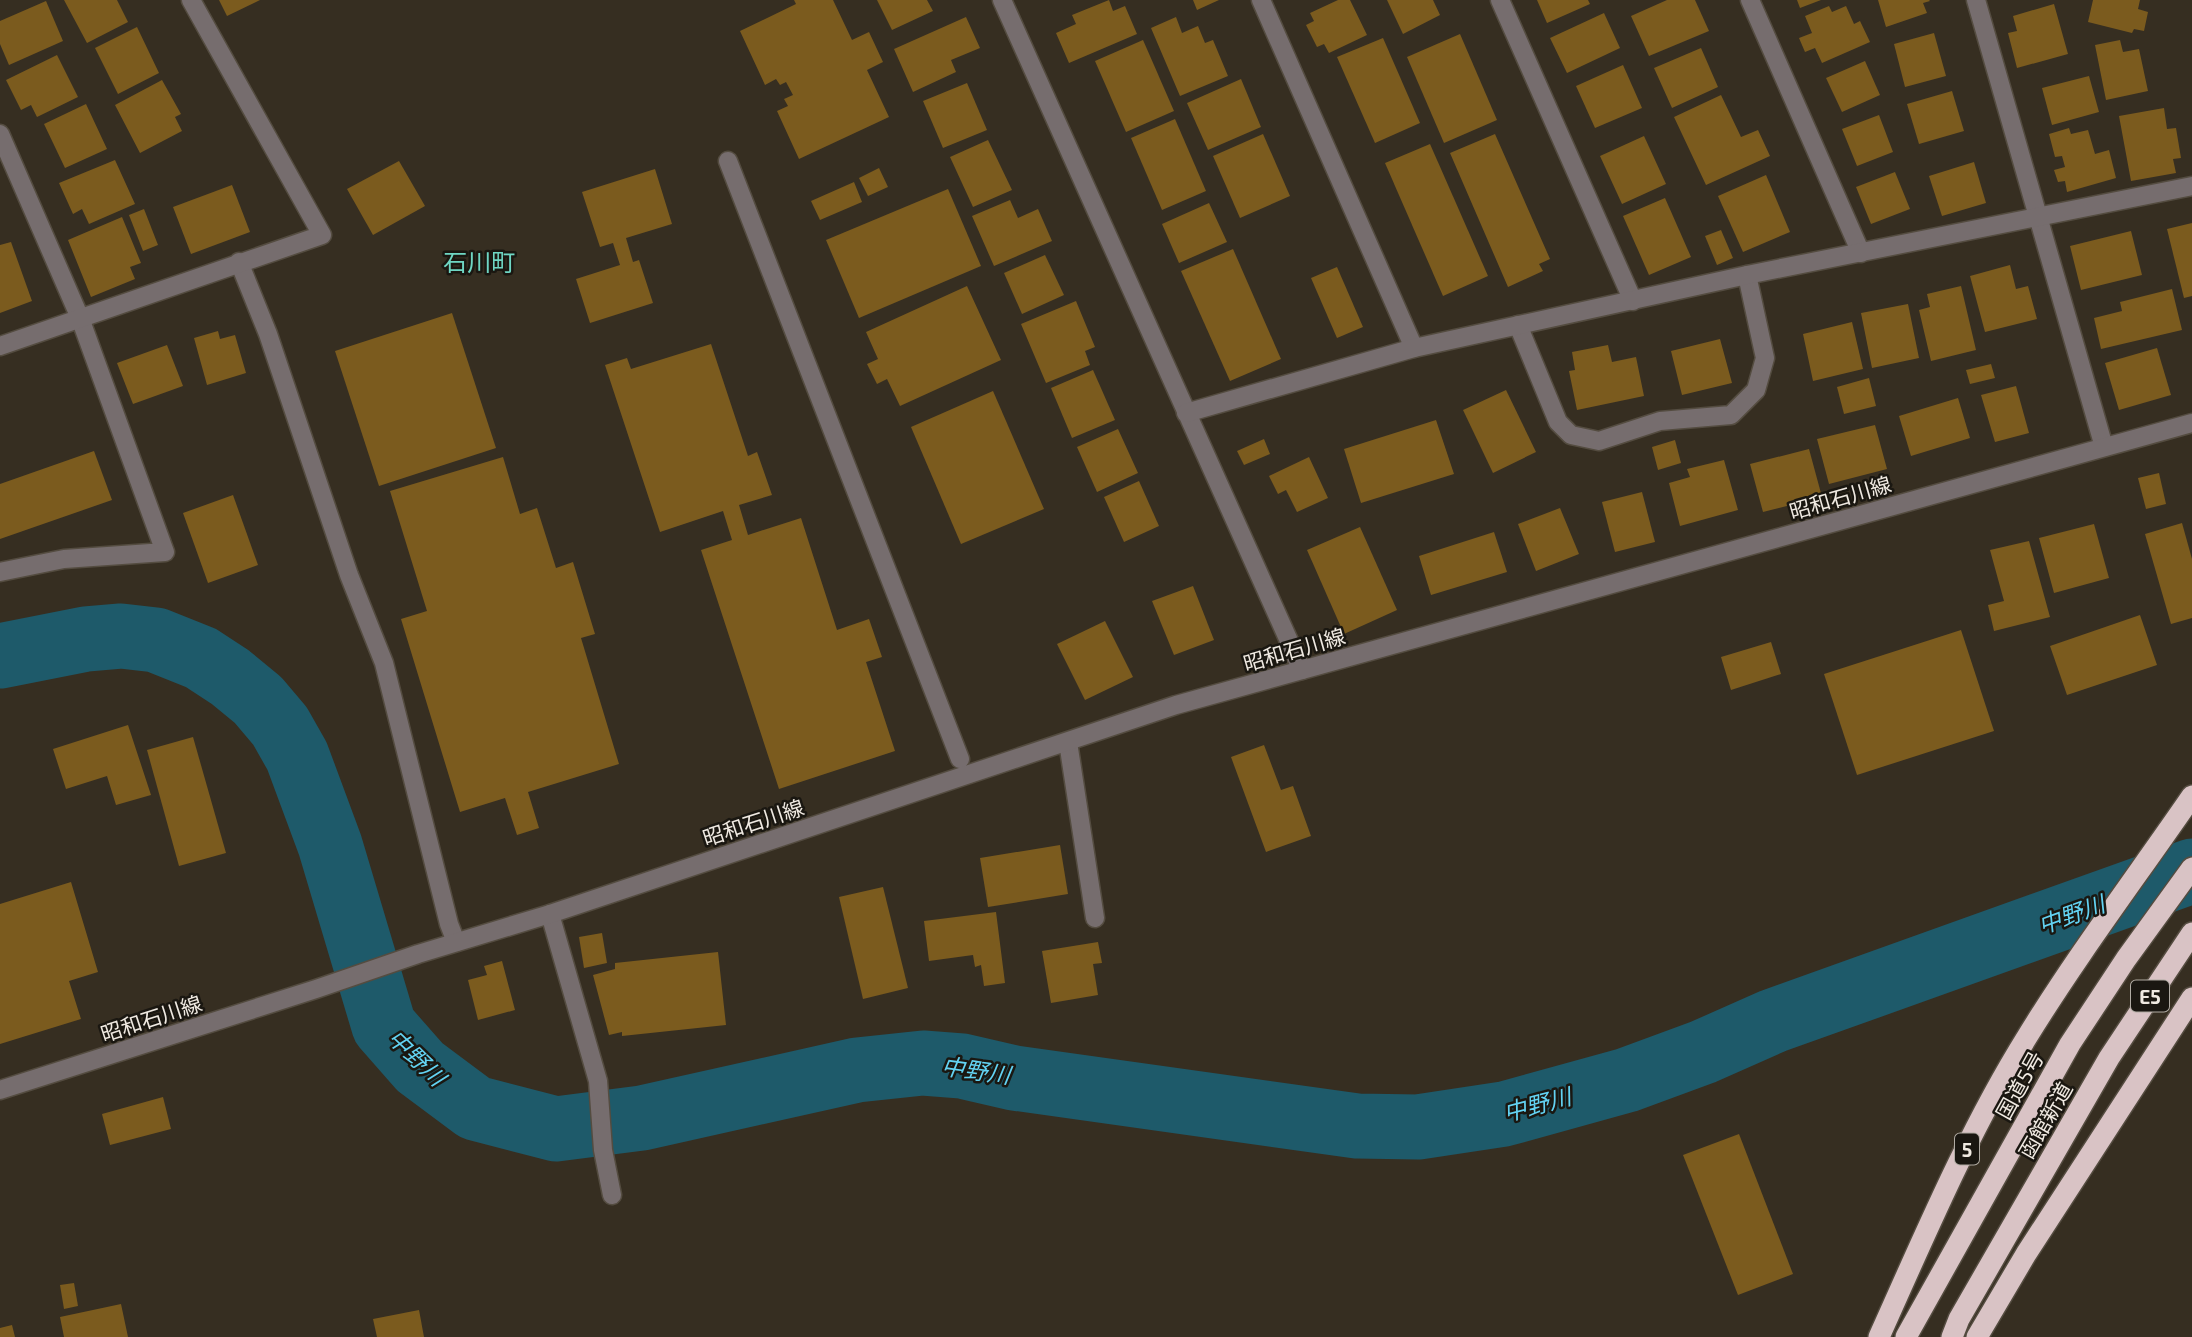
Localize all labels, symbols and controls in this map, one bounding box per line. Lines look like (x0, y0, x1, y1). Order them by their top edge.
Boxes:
district label: 石川町 (443, 247, 515, 276)
street label: 昭和石川線 (1786, 471, 1894, 523)
street label: 昭和石川線 (1240, 623, 1348, 675)
street label: 昭和石川線 (699, 794, 807, 850)
water label: 中野川 (2034, 888, 2111, 939)
road number: E5 (2131, 980, 2169, 1012)
street label: 昭和石川線 (97, 990, 205, 1046)
water label: 中野川 (382, 1023, 454, 1093)
street label: 国道5号 (1990, 1046, 2048, 1124)
water label: 中野川 (940, 1051, 1015, 1089)
street label: 函館新道 (2013, 1077, 2077, 1163)
water label: 中野川 (1500, 1081, 1577, 1126)
road number: 5 (1955, 1134, 1979, 1164)

